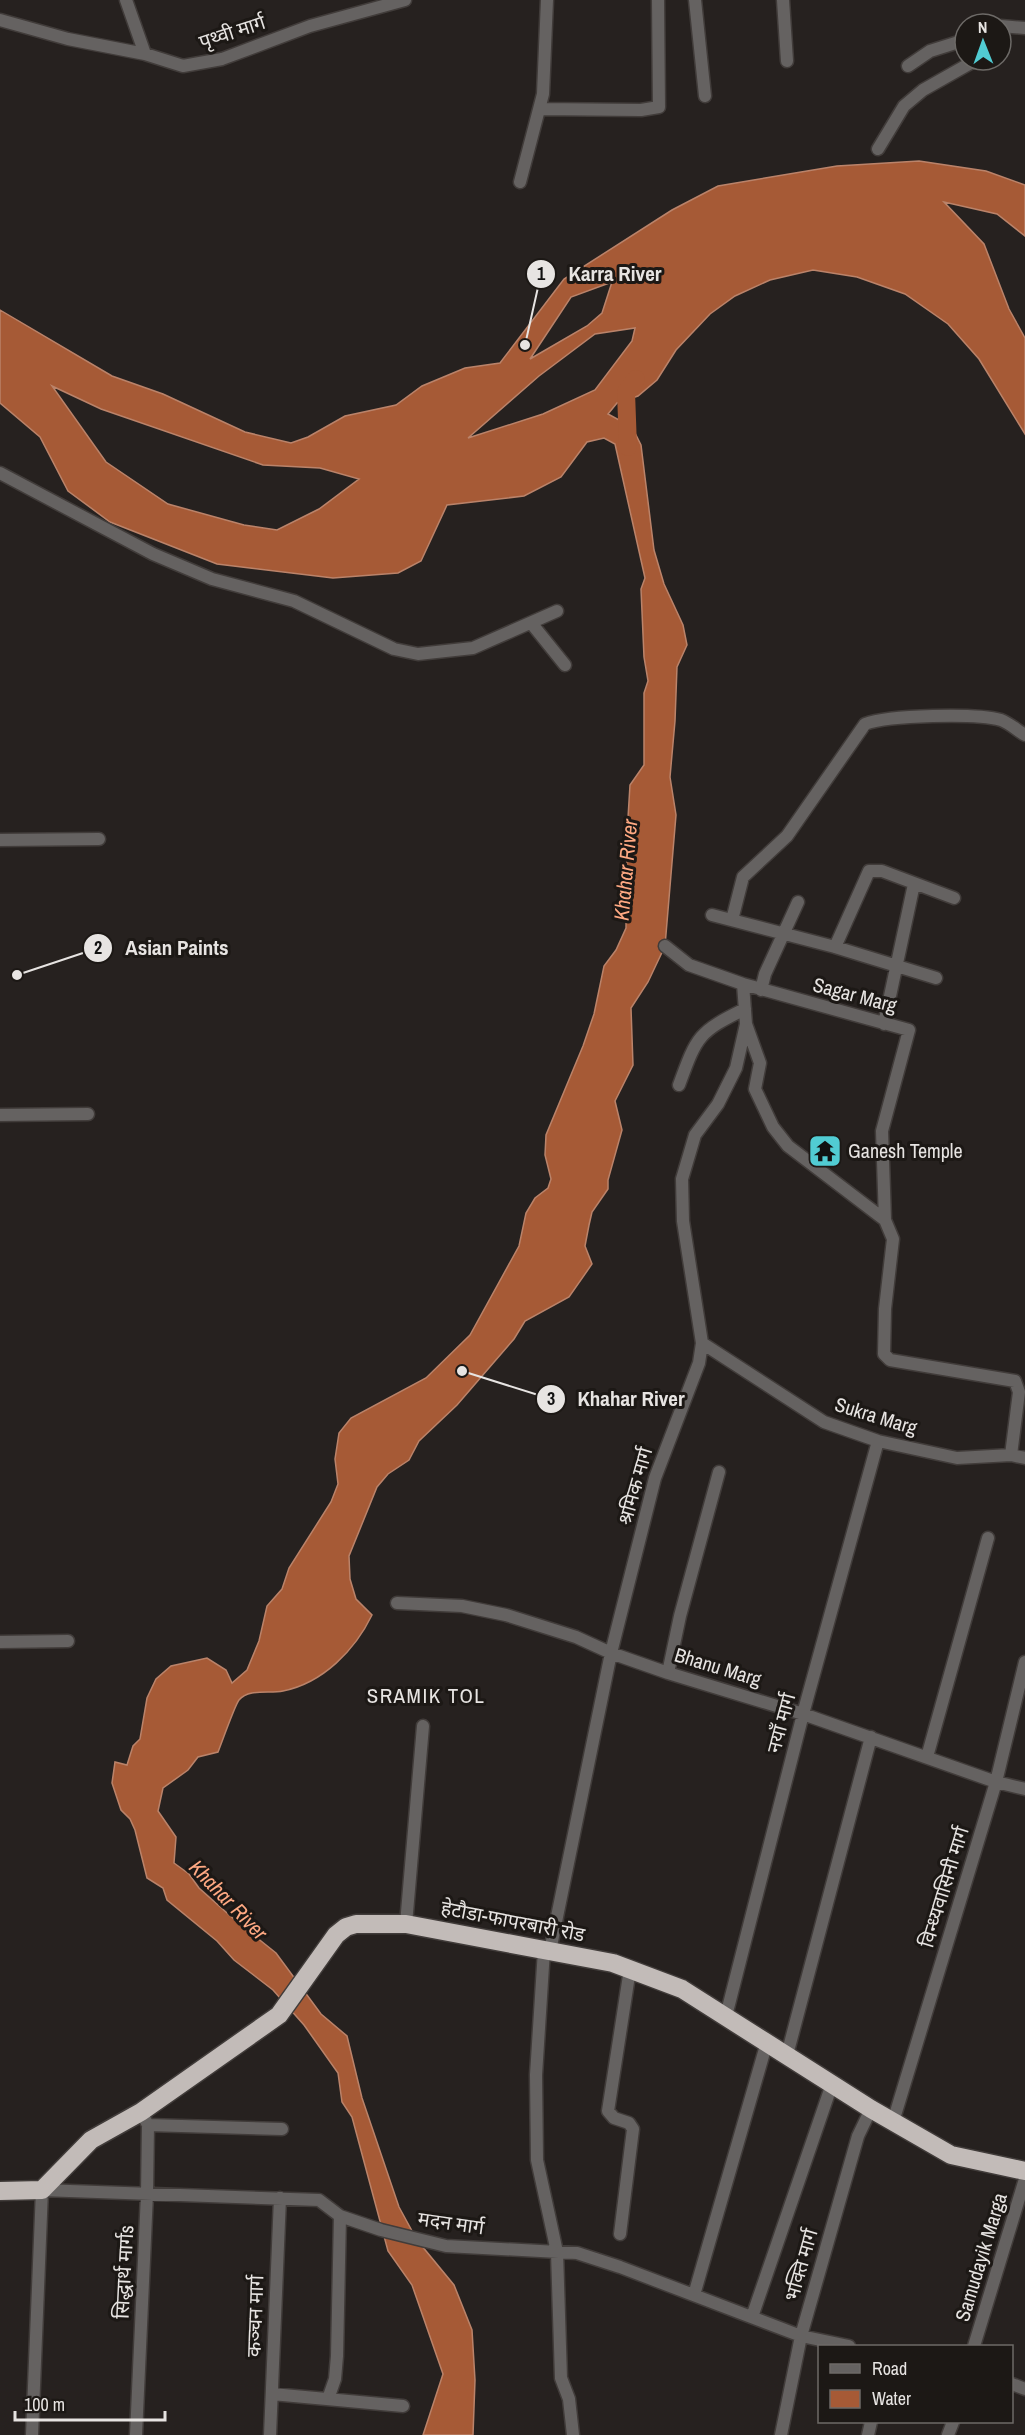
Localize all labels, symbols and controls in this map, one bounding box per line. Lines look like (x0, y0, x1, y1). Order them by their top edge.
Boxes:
street label: पृथ्वी मार्ग (195, 8, 269, 55)
north arrow (953, 12, 1013, 72)
text: N (978, 16, 988, 38)
callout: Karra River (526, 254, 673, 293)
text: Karra River (569, 259, 662, 288)
text: 1 (537, 261, 546, 286)
water label: Khahar River (607, 817, 644, 922)
callout: Asian Paints (83, 928, 240, 967)
text: Asian Paints (125, 933, 229, 962)
text: 2 (94, 935, 102, 960)
street label: Sagar Marg (810, 970, 900, 1019)
temple icon: Ganesh Temple (807, 1133, 843, 1169)
place label: Ganesh Temple (848, 1137, 963, 1164)
callout: Khahar River (536, 1379, 697, 1418)
text: Khahar River (577, 1384, 685, 1413)
text: 3 (547, 1386, 555, 1411)
street label: Sukra Marg (832, 1390, 921, 1441)
street label: श्रमिक मार्ग (611, 1443, 659, 1528)
street label: Bhanu Marg (671, 1641, 765, 1692)
district label: SRAMIK TOL (367, 1681, 485, 1710)
street label: नयाँ मार्ग (760, 1689, 802, 1756)
street label: विन्ध्यवासिनी मार्ग (912, 1822, 975, 1951)
water label: Khahar River (183, 1853, 275, 1947)
street label: हेटौडा-फापरबारी रोड (439, 1893, 588, 1948)
street label: Samudayik Marga (948, 2189, 1013, 2324)
street label: मदन मार्ग (416, 2204, 487, 2241)
street label: सिद्धार्थ मार्गs (108, 2224, 139, 2320)
street label: भक्ति मार्ग (777, 2224, 824, 2304)
street label: कञ्चन मार्ग (240, 2274, 269, 2357)
legend (818, 2345, 1013, 2423)
text: Road (872, 2356, 907, 2381)
scale bar (15, 2384, 165, 2422)
text: Water (872, 2386, 911, 2411)
text: 100 m (24, 2392, 65, 2417)

